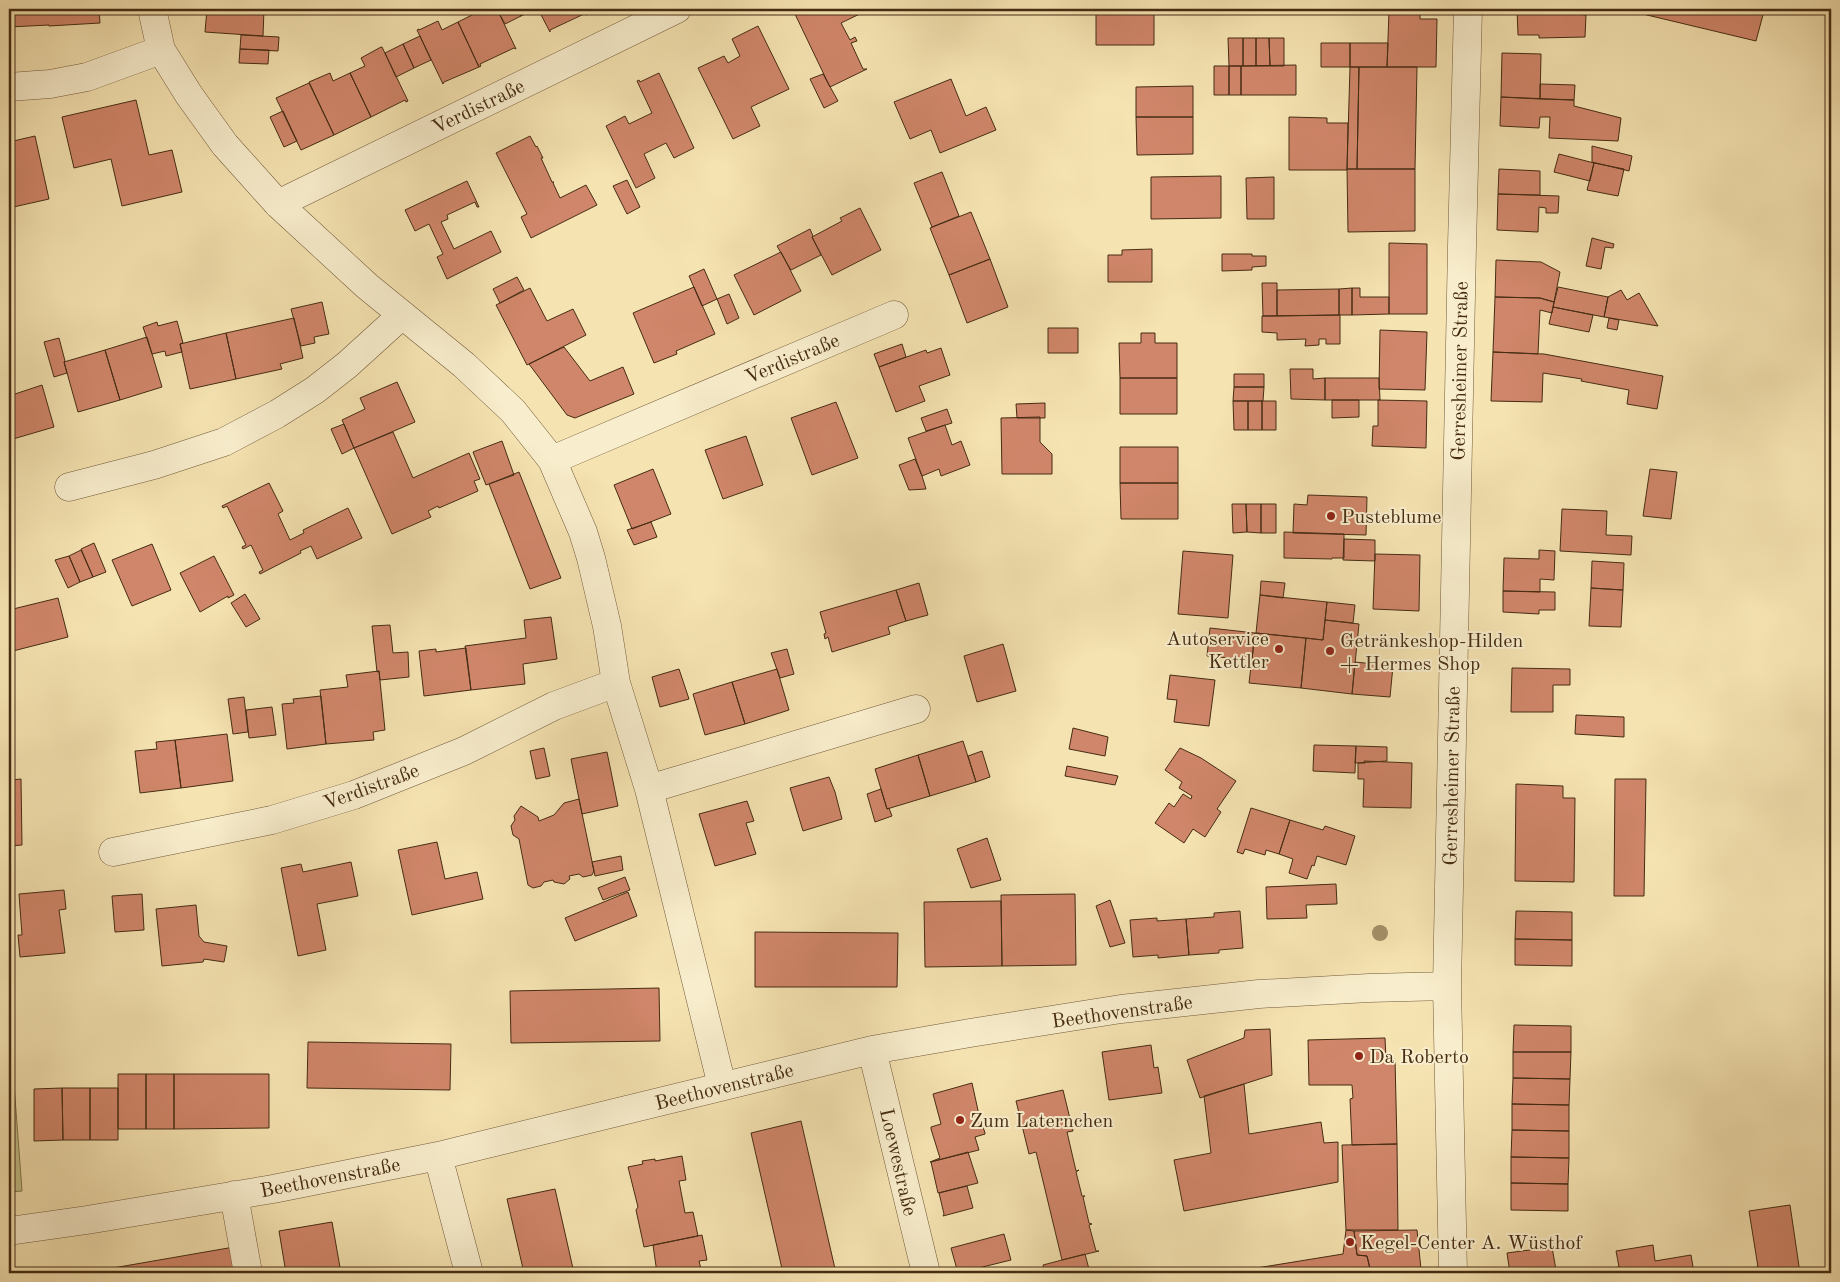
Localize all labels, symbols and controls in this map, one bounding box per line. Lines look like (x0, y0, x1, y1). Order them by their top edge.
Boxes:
street label: Verdistraße (429, 77, 528, 139)
street label: Gerresheimer Straße (1449, 281, 1473, 461)
street label: Verdistraße (743, 331, 843, 389)
place label: Pusteblume (1341, 508, 1442, 528)
marker: Pusteblume (1325, 510, 1337, 522)
place label: Autoservice Kettler (1166, 630, 1269, 673)
place label: Getränkeshop-Hilden + Hermes Shop (1340, 632, 1524, 675)
marker: Autoservice Kettler (1273, 643, 1285, 655)
marker: Getränkeshop-Hilden + Hermes Shop (1324, 645, 1336, 657)
street label: Gerresheimer Straße (1441, 686, 1465, 866)
street label: Verdistraße (321, 761, 422, 814)
street label: Beethovenstraße (1050, 993, 1194, 1033)
place label: Da Roberto (1369, 1048, 1469, 1068)
marker: Da Roberto (1353, 1050, 1365, 1062)
street label: Beethovenstraße (653, 1061, 796, 1115)
street label: Loewestraße (875, 1107, 919, 1218)
place label: Zum Laternchen (970, 1112, 1113, 1132)
marker: Zum Laternchen (954, 1114, 966, 1126)
street label: Beethovenstraße (259, 1156, 402, 1202)
place label: Kegel-Center A. Wüsthof (1360, 1234, 1584, 1254)
marker: Kegel-Center A. Wüsthof (1344, 1236, 1356, 1248)

